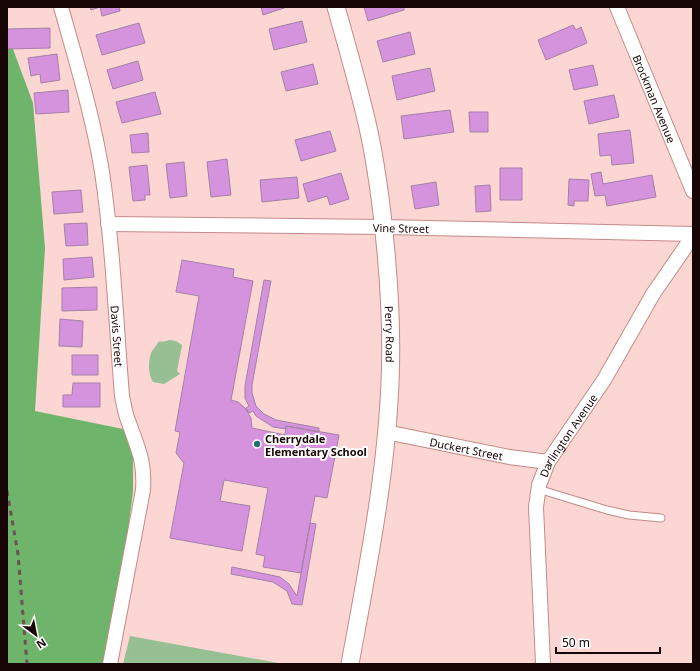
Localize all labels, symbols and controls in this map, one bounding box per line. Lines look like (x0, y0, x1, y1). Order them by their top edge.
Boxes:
street label: Brockman Avenue (630, 52, 680, 145)
street label: Vine Street (373, 219, 429, 236)
street label: Davis Street (108, 305, 127, 367)
street label: Perry Road (382, 306, 398, 363)
street label: Darlington Avenue (535, 391, 600, 479)
place label: Cherrydale Elementary School (265, 431, 367, 459)
street label: Duckert Street (428, 434, 504, 463)
marker: Cherrydale Elementary School (252, 439, 262, 449)
north arrow (16, 615, 56, 655)
scale bar (556, 629, 660, 655)
text: 50 m (562, 634, 590, 651)
text: N (34, 635, 49, 653)

